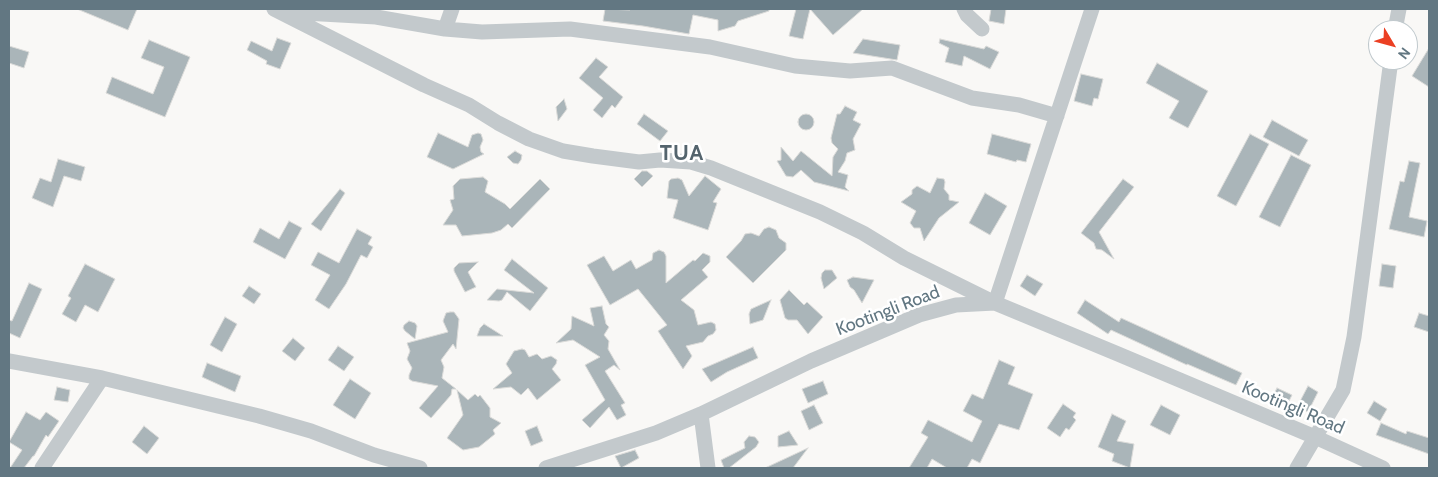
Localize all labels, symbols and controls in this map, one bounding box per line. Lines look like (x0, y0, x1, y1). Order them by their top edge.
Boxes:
north arrow (1368, 20, 1418, 70)
text: N (1394, 44, 1414, 63)
district label: TUA (659, 141, 705, 167)
street label: Kootingli Road (833, 281, 943, 341)
street label: Kootingli Road (1238, 377, 1348, 439)

